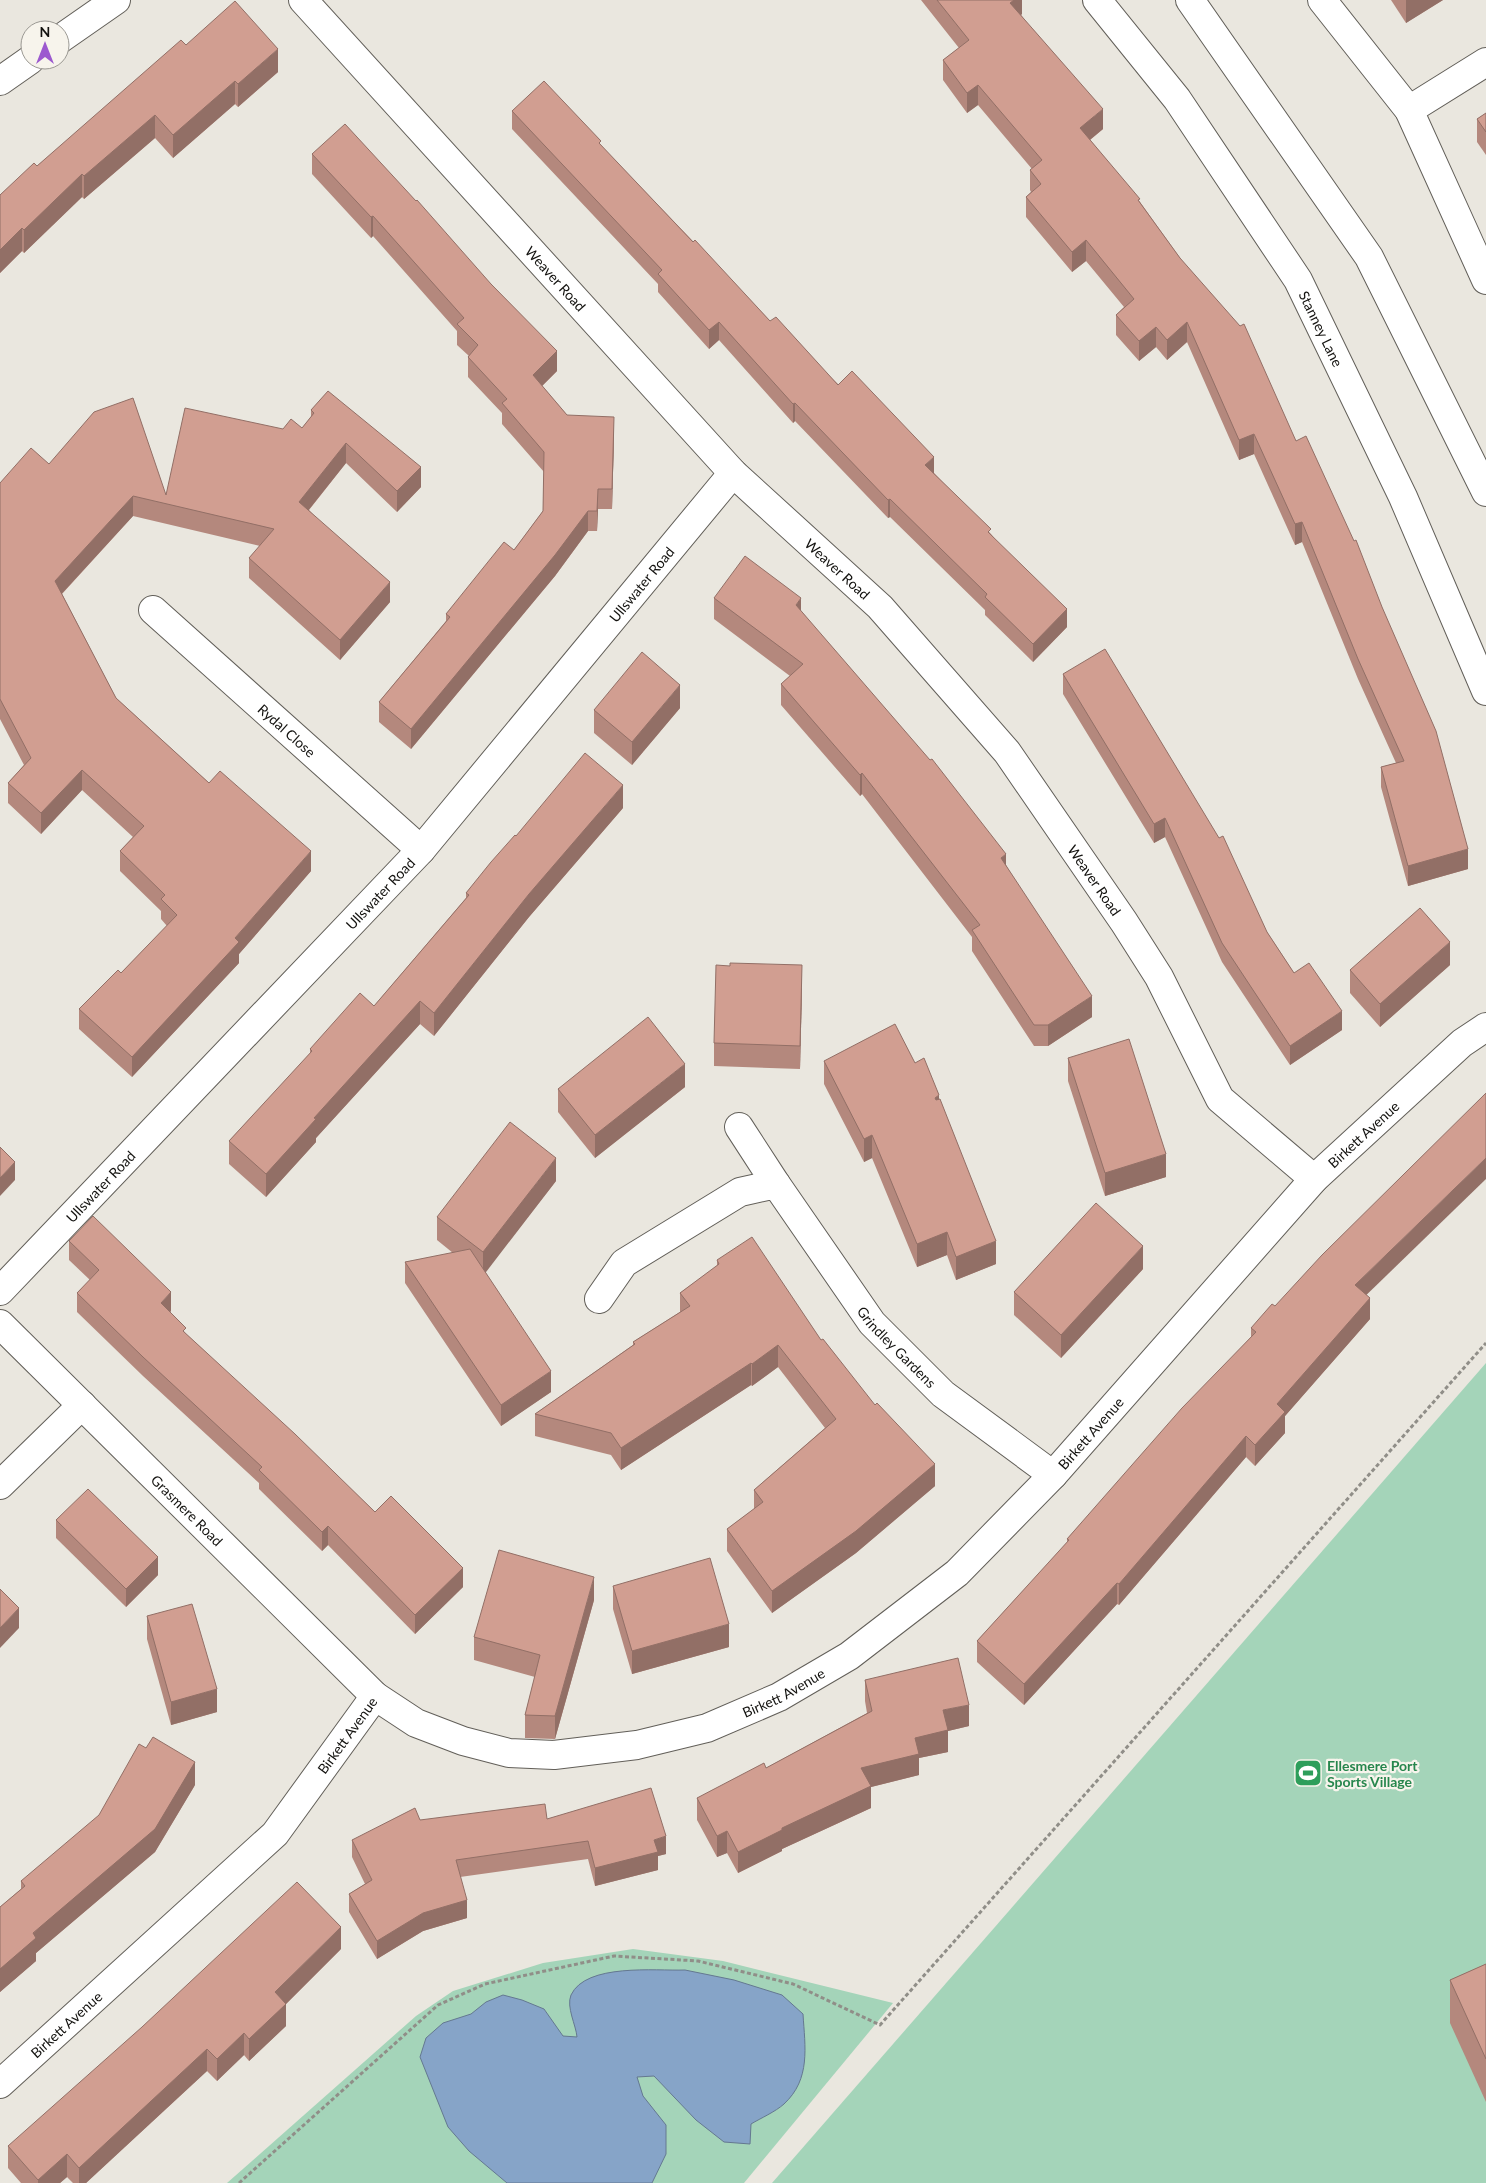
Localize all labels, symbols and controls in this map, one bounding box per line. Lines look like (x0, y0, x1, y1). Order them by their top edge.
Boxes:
north arrow (20, 20, 70, 70)
text: N (40, 23, 50, 40)
street label: Weaver Road (522, 242, 590, 314)
street label: Stanney Lane (1296, 288, 1347, 369)
street label: Weaver Road (802, 535, 874, 602)
street label: Ullswater Road (605, 543, 677, 625)
street label: Rydal Close (255, 700, 319, 760)
street label: Weaver Road (1065, 841, 1125, 918)
street label: Ullswater Road (342, 854, 418, 933)
street label: Birkett Avenue (1324, 1097, 1402, 1171)
street label: Ullswater Road (62, 1147, 138, 1225)
street label: Grindley Gardens (854, 1303, 940, 1391)
street label: Birkett Avenue (1054, 1393, 1127, 1472)
street label: Grasmere Road (148, 1471, 227, 1549)
street label: Birkett Avenue (739, 1664, 827, 1720)
street label: Birkett Avenue (313, 1693, 380, 1777)
place label: Ellesmere Port Sports Village (1327, 1757, 1418, 1790)
sports icon: Ellesmere Port Sports Village (1293, 1758, 1323, 1788)
street label: Birkett Avenue (27, 1987, 105, 2061)

